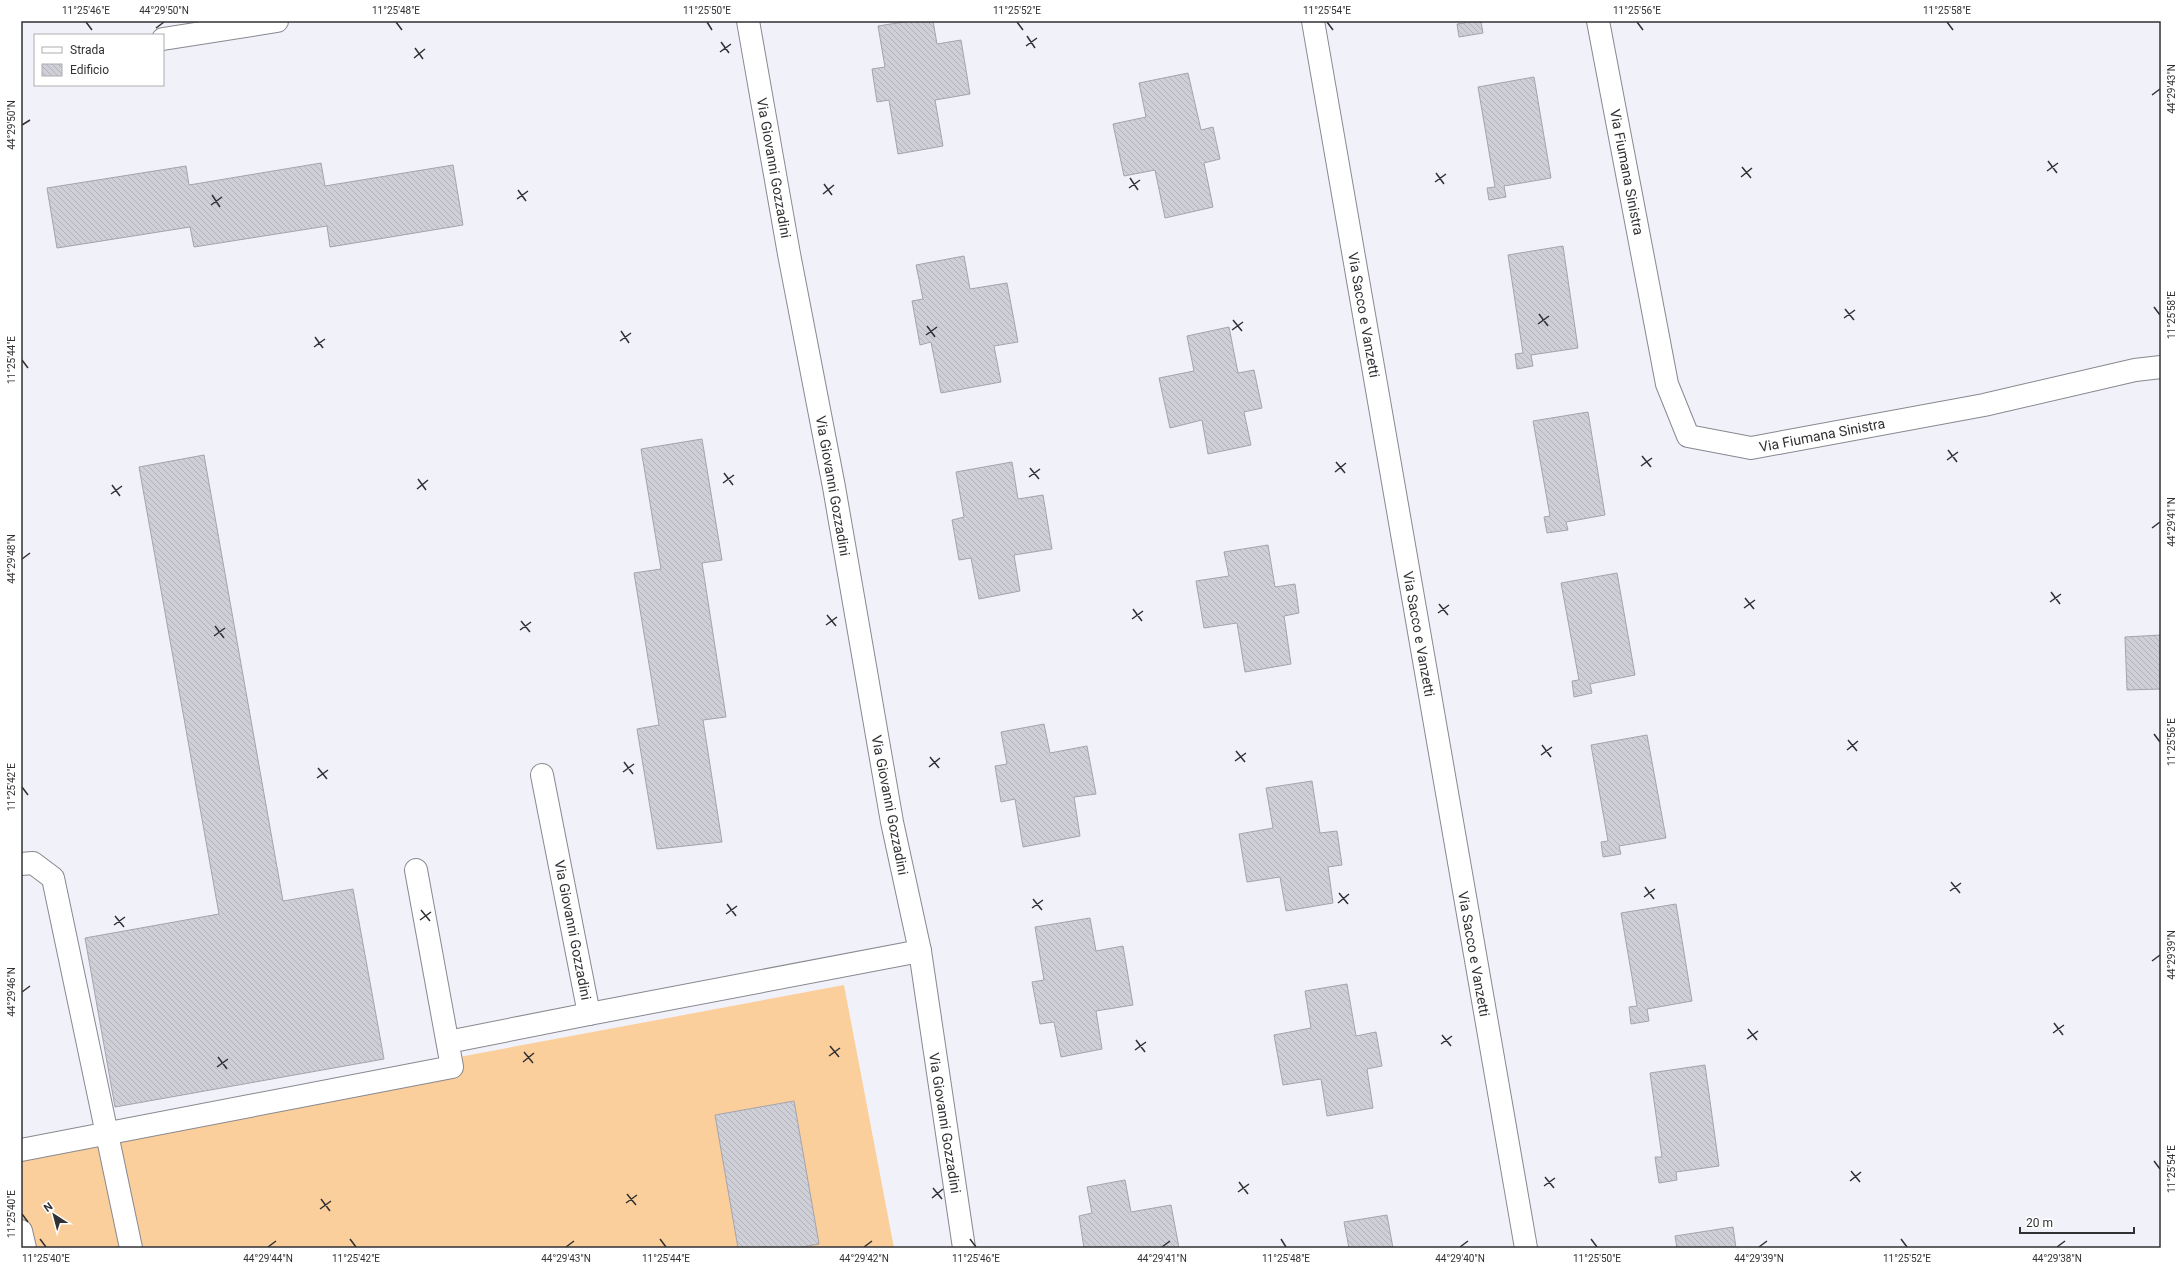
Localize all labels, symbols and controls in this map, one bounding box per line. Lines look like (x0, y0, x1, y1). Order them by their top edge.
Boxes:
text: 11°25'46"E (62, 5, 110, 16)
text: 44°29'50"N (139, 5, 189, 16)
text: 11°25'48"E (372, 5, 420, 16)
text: 11°25'50"E (683, 5, 731, 16)
text: 11°25'52"E (993, 5, 1041, 16)
text: 11°25'54"E (1303, 5, 1351, 16)
text: 11°25'56"E (1613, 5, 1661, 16)
text: 11°25'58"E (1923, 5, 1971, 16)
legend (34, 34, 164, 86)
text: Strada (70, 43, 105, 57)
text: Edificio (70, 63, 109, 77)
text: 44°29'43"N (2166, 64, 2177, 114)
street label: Via Giovanni Gozzadini (754, 97, 794, 239)
text: 44°29'50"N (6, 100, 17, 150)
street label: Via Fiumana Sinistra (1607, 108, 1647, 236)
street label: Via Sacco e Vanzetti (1345, 251, 1383, 379)
text: 11°25'58"E (2166, 291, 2177, 339)
text: 11°25'44"E (6, 336, 17, 384)
street label: Via Giovanni Gozzadini (813, 415, 853, 557)
street label: Via Fiumana Sinistra (1758, 415, 1886, 455)
text: 44°29'41"N (2166, 497, 2177, 547)
text: 44°29'48"N (6, 534, 17, 584)
street label: Via Sacco e Vanzetti (1400, 570, 1438, 698)
text: 11°25'56"E (2166, 718, 2177, 766)
street label: Via Giovanni Gozzadini (869, 734, 911, 876)
text: 11°25'42"E (6, 763, 17, 811)
street label: Via Giovanni Gozzadini (552, 859, 594, 1001)
street label: Via Sacco e Vanzetti (1455, 890, 1493, 1018)
text: 44°29'39"N (2166, 930, 2177, 980)
text: 44°29'46"N (6, 967, 17, 1017)
street label: Via Giovanni Gozzadini (926, 1052, 964, 1194)
text: 11°25'54"E (2166, 1145, 2177, 1193)
text: 11°25'40"E (6, 1190, 17, 1238)
north arrow (34, 1195, 74, 1235)
text: N (41, 1200, 56, 1215)
scale bar (2020, 1209, 2134, 1235)
text: 20 m (2026, 1216, 2053, 1230)
text: 11°25'40"E (22, 1253, 70, 1264)
text: 44°29'44"N (243, 1253, 293, 1264)
text: 11°25'42"E (332, 1253, 380, 1264)
text: 44°29'43"N (541, 1253, 591, 1264)
text: 11°25'44"E (642, 1253, 690, 1264)
text: 44°29'42"N (839, 1253, 889, 1264)
text: 11°25'46"E (952, 1253, 1000, 1264)
text: 44°29'41"N (1137, 1253, 1187, 1264)
text: 11°25'48"E (1262, 1253, 1310, 1264)
text: 44°29'40"N (1435, 1253, 1485, 1264)
text: 11°25'50"E (1573, 1253, 1621, 1264)
text: 44°29'39"N (1734, 1253, 1784, 1264)
text: 11°25'52"E (1883, 1253, 1931, 1264)
text: 44°29'38"N (2032, 1253, 2082, 1264)

